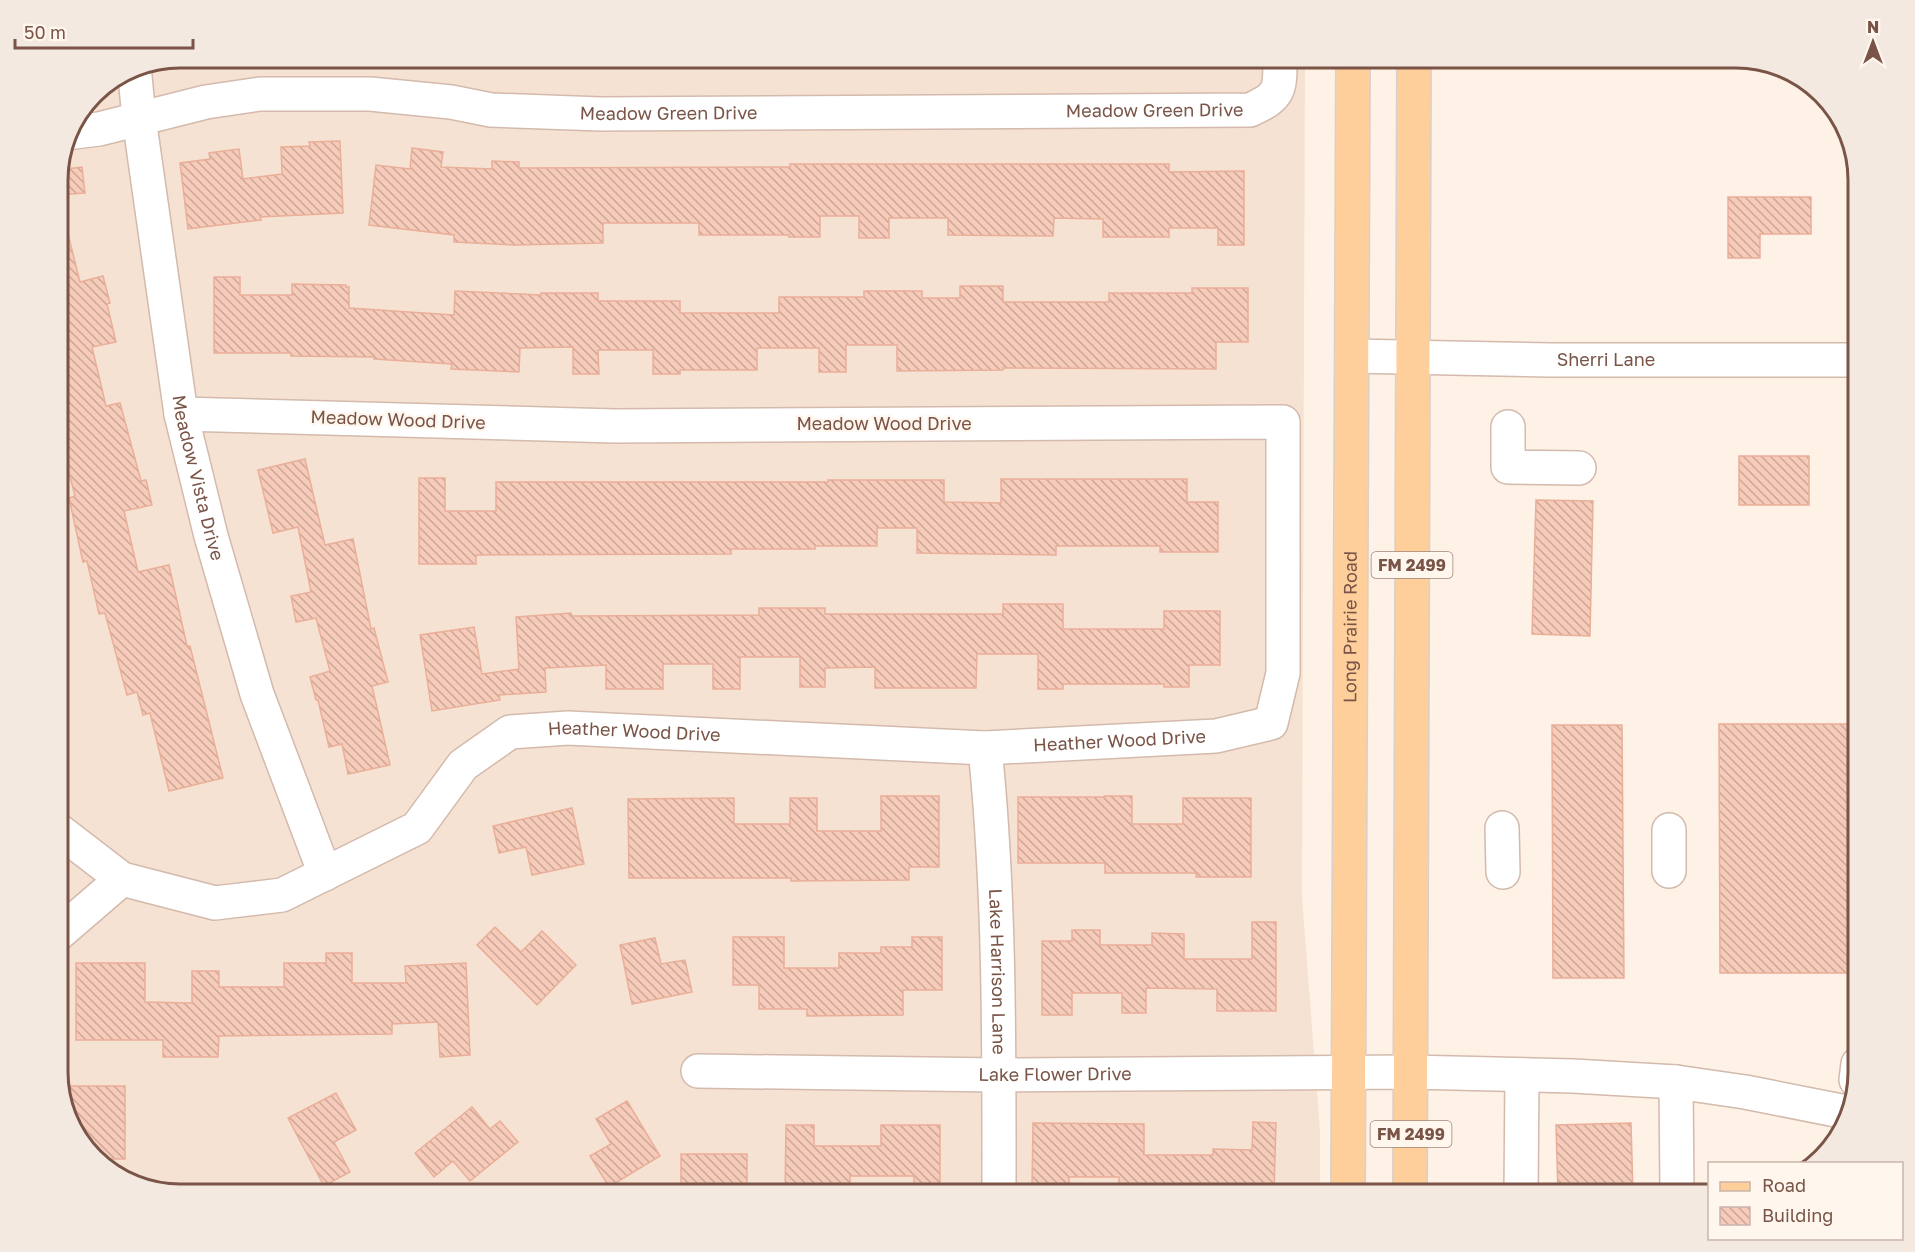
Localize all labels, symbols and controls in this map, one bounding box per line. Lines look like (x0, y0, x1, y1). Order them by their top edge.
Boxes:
scale bar (15, 12, 194, 50)
north arrow (1843, 12, 1903, 72)
text: N (1867, 17, 1879, 37)
text: 50 m (24, 21, 66, 43)
street label: Meadow Green Drive (1066, 98, 1243, 121)
street label: Meadow Green Drive (579, 101, 757, 124)
street label: Sherri Lane (1557, 348, 1655, 370)
street label: Meadow Vista Drive (168, 393, 230, 563)
street label: Meadow Wood Drive (310, 405, 486, 433)
street label: Meadow Wood Drive (796, 412, 972, 434)
street label: Long Prairie Road (1338, 551, 1361, 703)
road number: FM 2499 (1372, 552, 1452, 578)
street label: Heather Wood Drive (547, 716, 721, 745)
street label: Heather Wood Drive (1033, 725, 1206, 755)
street label: Lake Harrison Lane (985, 888, 1011, 1055)
street label: Lake Flower Drive (978, 1062, 1132, 1085)
road number: FM 2499 (1370, 1121, 1452, 1147)
legend (1708, 1162, 1903, 1240)
text: Road (1762, 1174, 1806, 1196)
text: Building (1762, 1204, 1833, 1226)

